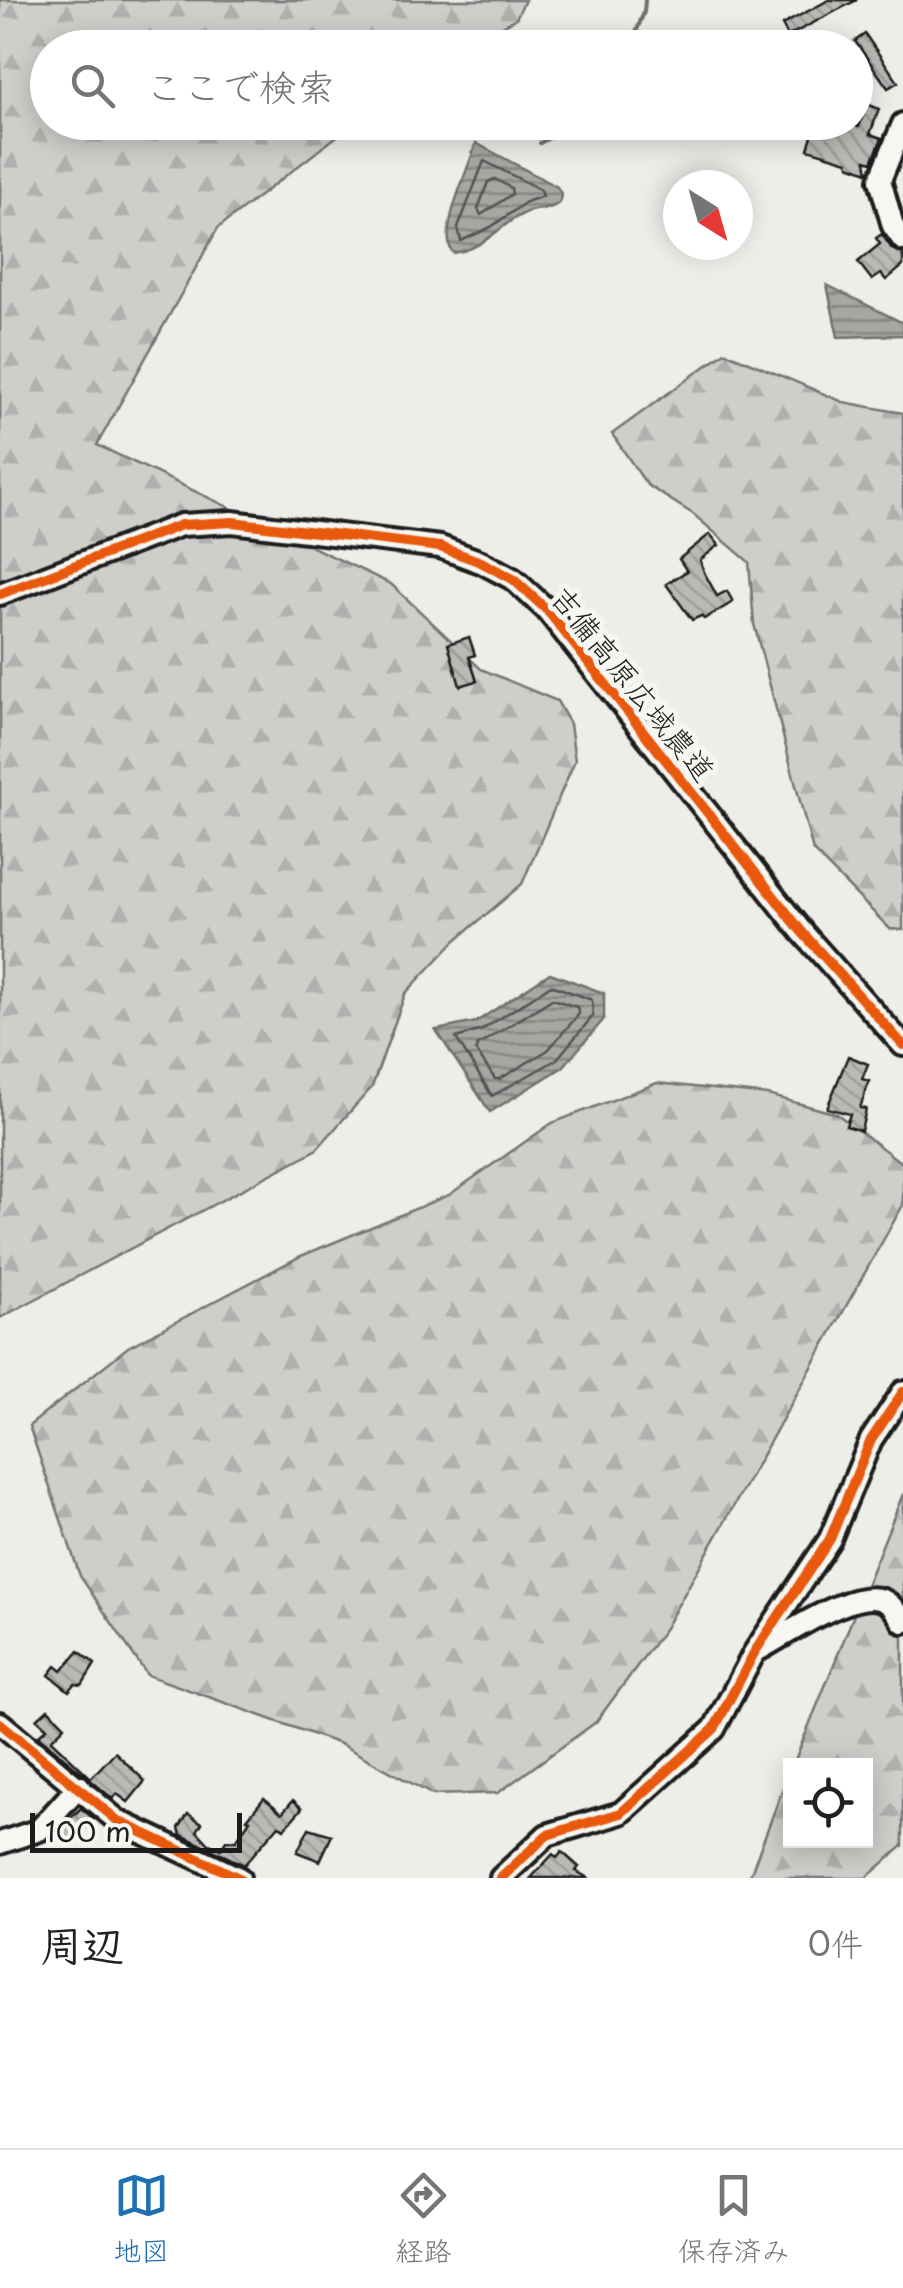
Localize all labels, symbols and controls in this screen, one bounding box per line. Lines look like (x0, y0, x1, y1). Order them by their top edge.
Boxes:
search box (30, 30, 873, 140)
text: ここで検索 (145, 57, 335, 114)
icon: search (65, 58, 120, 113)
north arrow (663, 170, 753, 260)
street label: 吉備高原広域農道 (541, 576, 727, 790)
map controls (783, 1758, 873, 1848)
button: locate (783, 1758, 873, 1848)
scale bar (30, 1808, 242, 1852)
text: 100 m (45, 1809, 131, 1852)
text: 周辺 (40, 1912, 124, 1975)
text: 0件 (808, 1919, 863, 1967)
tab: 地図 (113, 2168, 169, 2271)
tab: 経路 (395, 2168, 452, 2271)
tab: 保存済み (678, 2168, 790, 2271)

